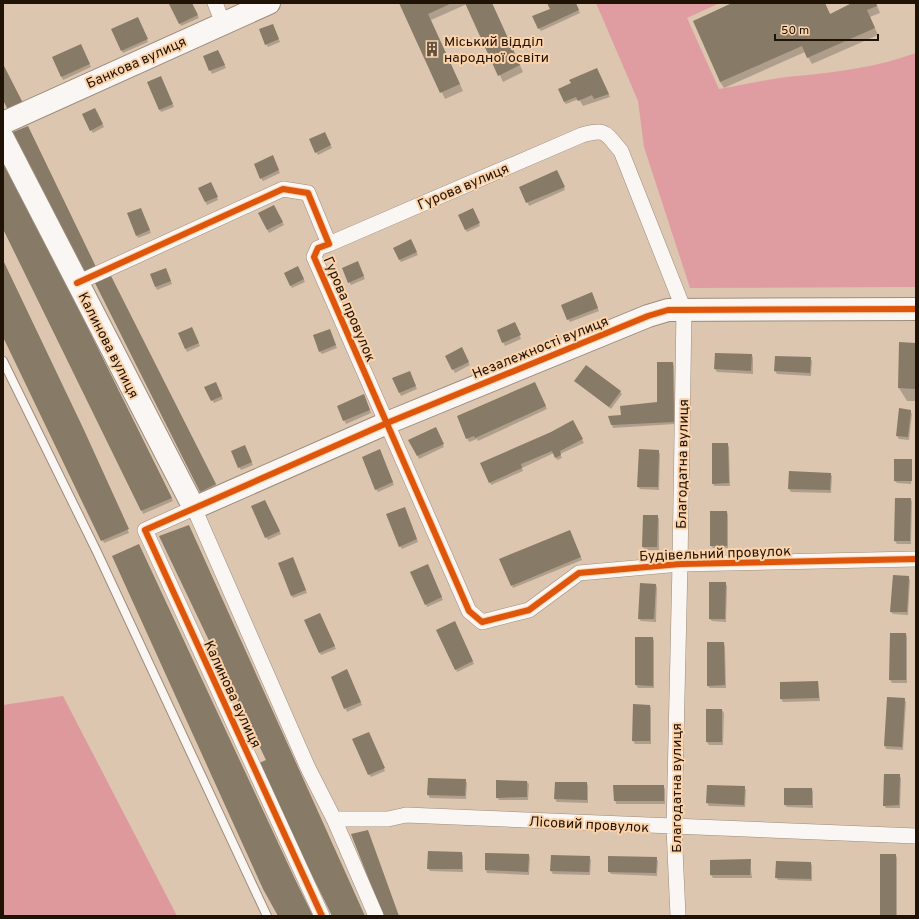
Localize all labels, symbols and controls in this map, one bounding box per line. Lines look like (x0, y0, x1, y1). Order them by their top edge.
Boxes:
scale bar (775, 16, 878, 42)
text: 50 m (781, 23, 809, 39)
street label: Банкова вулиця (84, 34, 189, 93)
place label: Міський відділ народної освіти (444, 34, 549, 67)
building icon: Міський відділ народної освіти (423, 40, 441, 58)
street label: Гурова вулиця (415, 160, 512, 214)
street label: Гурова провулок (319, 254, 379, 365)
street label: Калинова вулиця (74, 290, 142, 402)
street label: Незалежності вулиця (470, 313, 611, 384)
street label: Благодатна вулиця (674, 399, 693, 529)
street label: Будівельний провулок (639, 543, 791, 566)
street label: Калинова вулиця (199, 638, 264, 751)
street label: Благодатна вулиця (669, 723, 686, 853)
street label: Лісовий провулок (528, 814, 650, 837)

